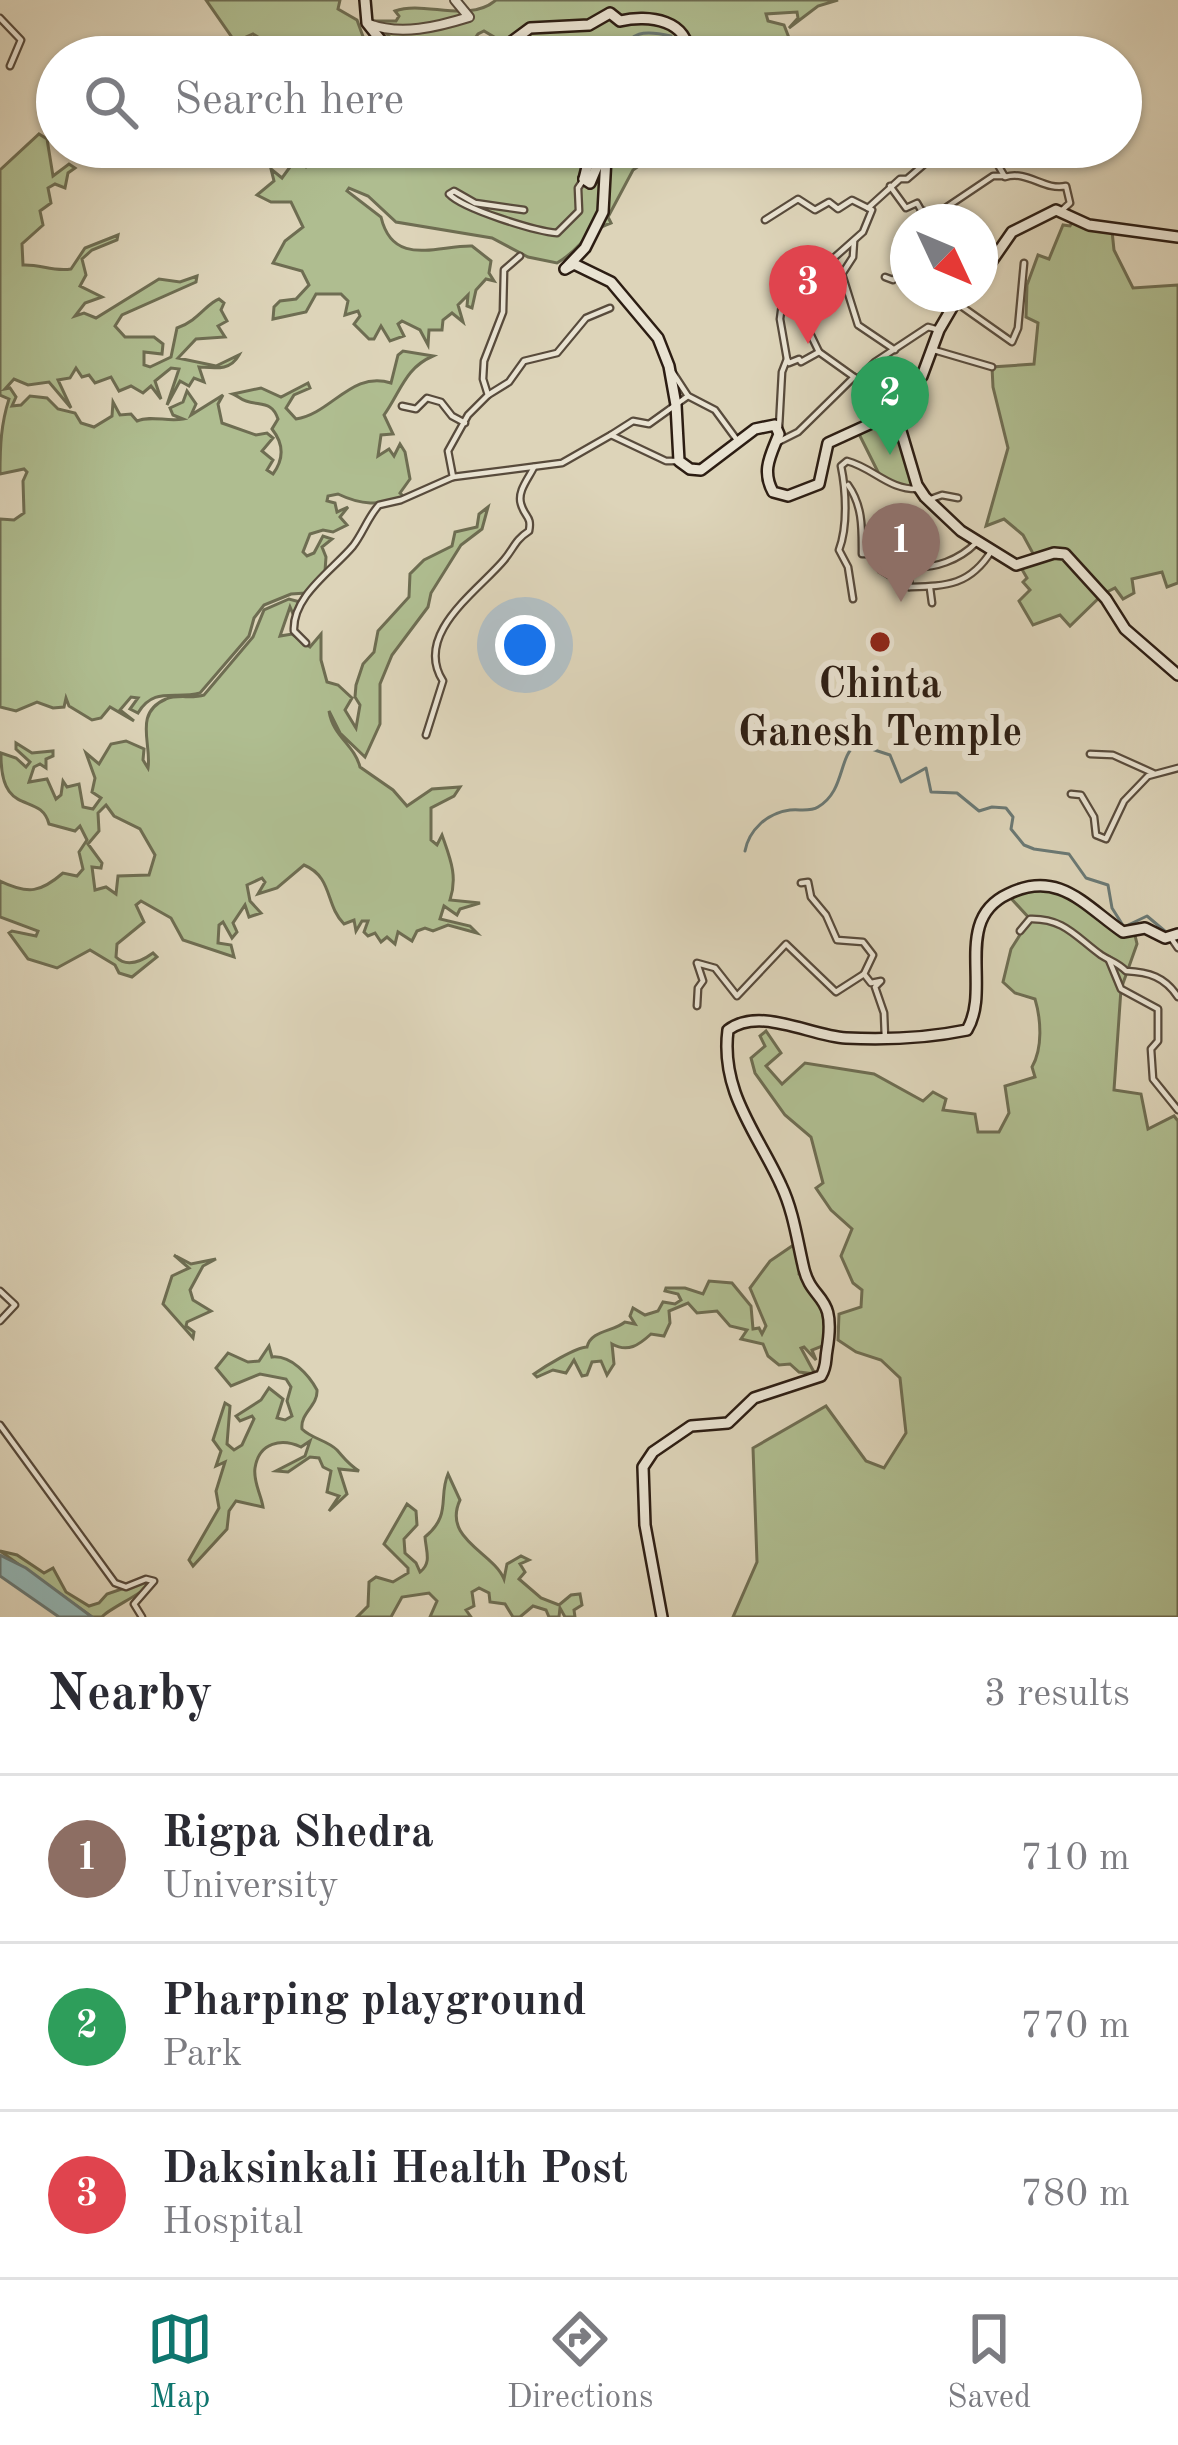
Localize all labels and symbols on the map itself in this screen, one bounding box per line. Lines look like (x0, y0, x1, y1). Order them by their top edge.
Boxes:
north arrow (890, 204, 998, 312)
pin: 3 (769, 245, 847, 344)
pin: 2 (851, 356, 929, 455)
pin: 1 (862, 503, 940, 602)
your location (495, 615, 555, 675)
marker: Chinta Ganesh Temple (867, 629, 893, 655)
place label: Chinta Ganesh Temple (738, 665, 1022, 755)

